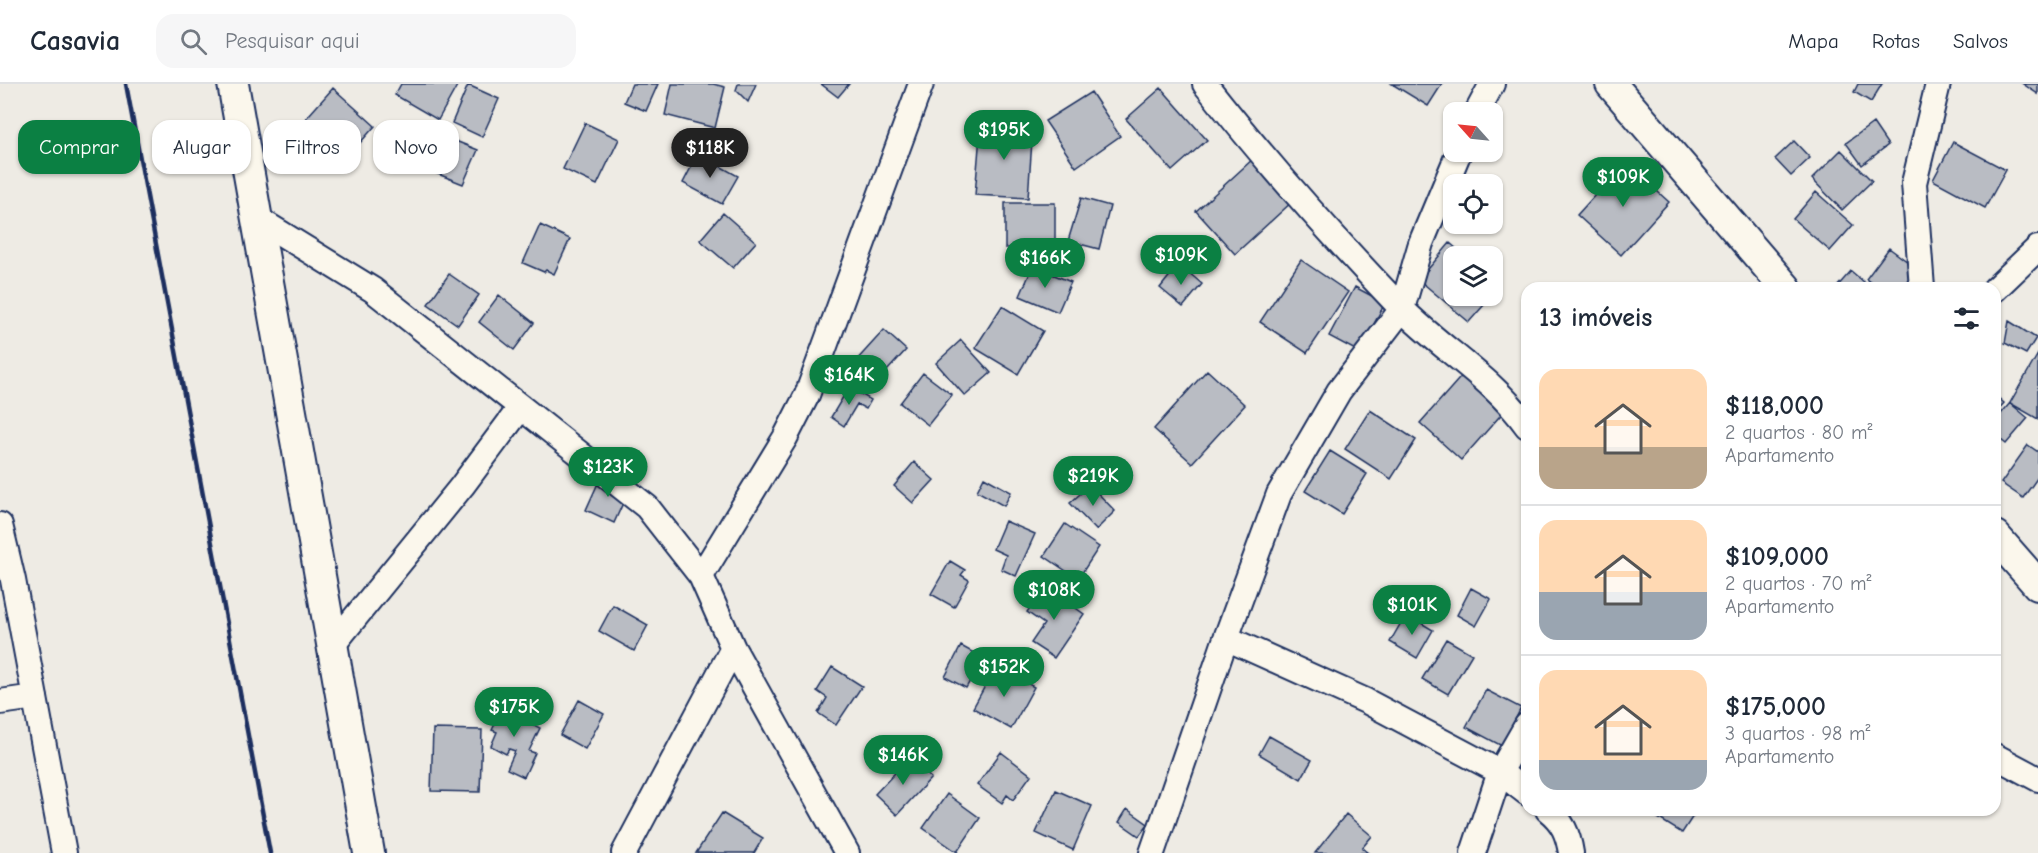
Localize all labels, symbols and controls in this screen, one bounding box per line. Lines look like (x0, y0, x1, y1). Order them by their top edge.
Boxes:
search box (156, 14, 576, 68)
text: Casavia (30, 25, 120, 57)
icon: search (177, 25, 210, 58)
text: Pesquisar aqui (225, 28, 360, 54)
text: Mapa (1788, 29, 1839, 53)
text: Rotas (1872, 29, 1920, 53)
text: Salvos (1953, 29, 2008, 53)
north arrow (1443, 102, 1503, 162)
map controls (1443, 102, 1503, 306)
pin: $195K (962, 110, 1046, 161)
text: $195K (978, 118, 1030, 141)
chip: Comprar (18, 120, 140, 174)
chip: Alugar (152, 120, 251, 174)
chip: Filtros (263, 120, 361, 174)
chip: Novo (373, 120, 459, 174)
pin: $118K (668, 128, 752, 179)
text: $118K (685, 136, 735, 159)
pin: $109K (1581, 157, 1665, 208)
text: $109K (1596, 165, 1650, 188)
button: locate (1443, 174, 1503, 234)
pin: $109K (1139, 235, 1223, 286)
pin: $166K (1003, 238, 1087, 289)
text: $109K (1154, 243, 1208, 266)
text: $166K (1019, 246, 1071, 269)
button: layers (1443, 246, 1503, 306)
icon: filters (1950, 302, 1983, 335)
text: 13 imóveis (1539, 303, 1652, 333)
pin: $164K (807, 355, 891, 406)
text: $164K (824, 363, 875, 386)
text: $118,000 (1725, 391, 1824, 421)
icon: home (1587, 393, 1659, 465)
text: 2 quartos · 80 m² (1725, 421, 1872, 444)
text: Apartamento (1725, 444, 1834, 467)
pin: $123K (566, 447, 650, 498)
text: $123K (583, 455, 633, 478)
pin: $219K (1051, 456, 1135, 507)
text: $219K (1067, 464, 1119, 487)
text: $109,000 (1725, 542, 1829, 572)
icon: home (1587, 544, 1659, 616)
pin: $108K (1012, 570, 1096, 621)
text: 2 quartos · 70 m² (1725, 572, 1872, 595)
text: $108K (1028, 578, 1080, 601)
pin: $101K (1370, 585, 1454, 636)
text: $101K (1387, 593, 1437, 616)
text: Apartamento (1725, 595, 1834, 618)
pin: $152K (962, 647, 1046, 698)
text: $152K (978, 655, 1030, 678)
pin: $175K (472, 687, 556, 738)
text: $175,000 (1725, 692, 1826, 722)
icon: home (1587, 694, 1659, 766)
text: $175K (489, 695, 539, 718)
text: 3 quartos · 98 m² (1725, 722, 1871, 745)
pin: $146K (861, 735, 945, 786)
text: $146K (878, 743, 928, 766)
text: Apartamento (1725, 745, 1834, 768)

